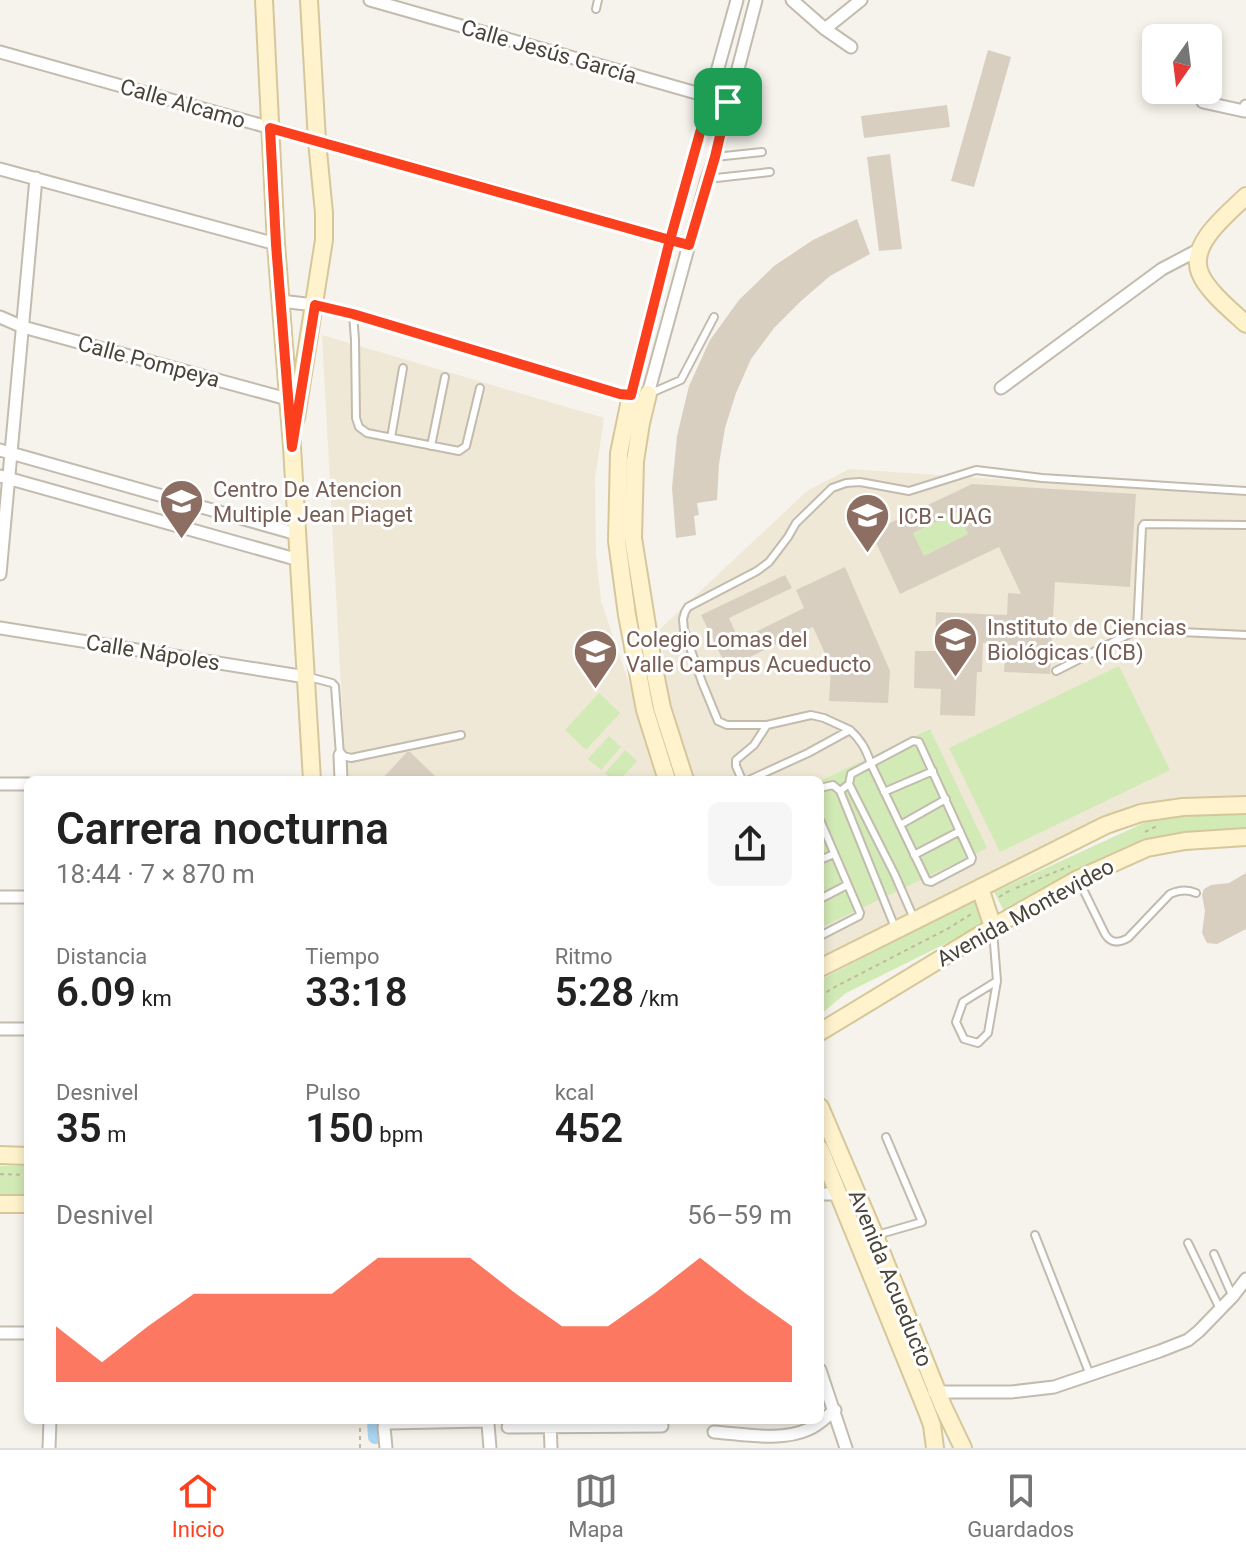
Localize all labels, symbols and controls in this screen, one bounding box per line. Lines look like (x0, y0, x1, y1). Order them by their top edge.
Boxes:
street label: Calle Jesús García (458, 14, 639, 88)
north arrow (1142, 24, 1222, 104)
map controls (1142, 24, 1222, 104)
pin (694, 68, 762, 136)
street label: Calle Alcamo (117, 74, 248, 133)
icon: arrive (706, 80, 750, 124)
street label: Calle Pompeya (75, 331, 223, 392)
place label: Centro De Atencion Multiple Jean Piaget (213, 477, 413, 527)
school or university icon: Centro De Atencion Multiple Jean Piaget (158, 478, 206, 541)
school or university icon: ICB - UAG (843, 492, 891, 555)
place label: ICB - UAG (898, 504, 992, 529)
place label: Instituto de Ciencias Biológicas (ICB) (987, 615, 1187, 666)
school or university icon: Instituto de Ciencias Biológicas (ICB) (932, 616, 980, 679)
place label: Colegio Lomas del Valle Campus Acueducto (626, 627, 871, 677)
school or university icon: Colegio Lomas del Valle Campus Acueducto (571, 628, 619, 691)
street label: Calle Nápoles (84, 630, 222, 675)
button: share (708, 802, 792, 886)
text: Carrera nocturna (56, 803, 389, 855)
street label: Avenida Montevideo (932, 853, 1118, 972)
text: 18:44 · 7 × 870 m (56, 859, 255, 889)
text: Distancia (56, 944, 147, 969)
text: Tiempo (305, 944, 380, 969)
text: Ritmo (555, 944, 613, 969)
text: 6.09 (56, 969, 136, 1016)
text: 33:18 (305, 969, 408, 1016)
text: 5:28 (555, 969, 634, 1016)
text: km (136, 986, 172, 1011)
text: /km (634, 986, 679, 1011)
text: Desnivel (56, 1080, 139, 1105)
text: Pulso (305, 1080, 361, 1105)
text: kcal (555, 1080, 594, 1105)
text: 35 (56, 1105, 102, 1152)
text: 150 (305, 1105, 374, 1152)
text: 452 (555, 1105, 623, 1152)
text: m (102, 1122, 126, 1147)
text: bpm (374, 1122, 423, 1147)
street label: Avenida Acueducto (844, 1186, 937, 1370)
text: Desnivel (56, 1200, 154, 1230)
text: 56–59 m (687, 1200, 792, 1230)
tab: Inicio (172, 1469, 225, 1542)
tab: Mapa (568, 1469, 624, 1542)
tab: Guardados (967, 1469, 1074, 1542)

